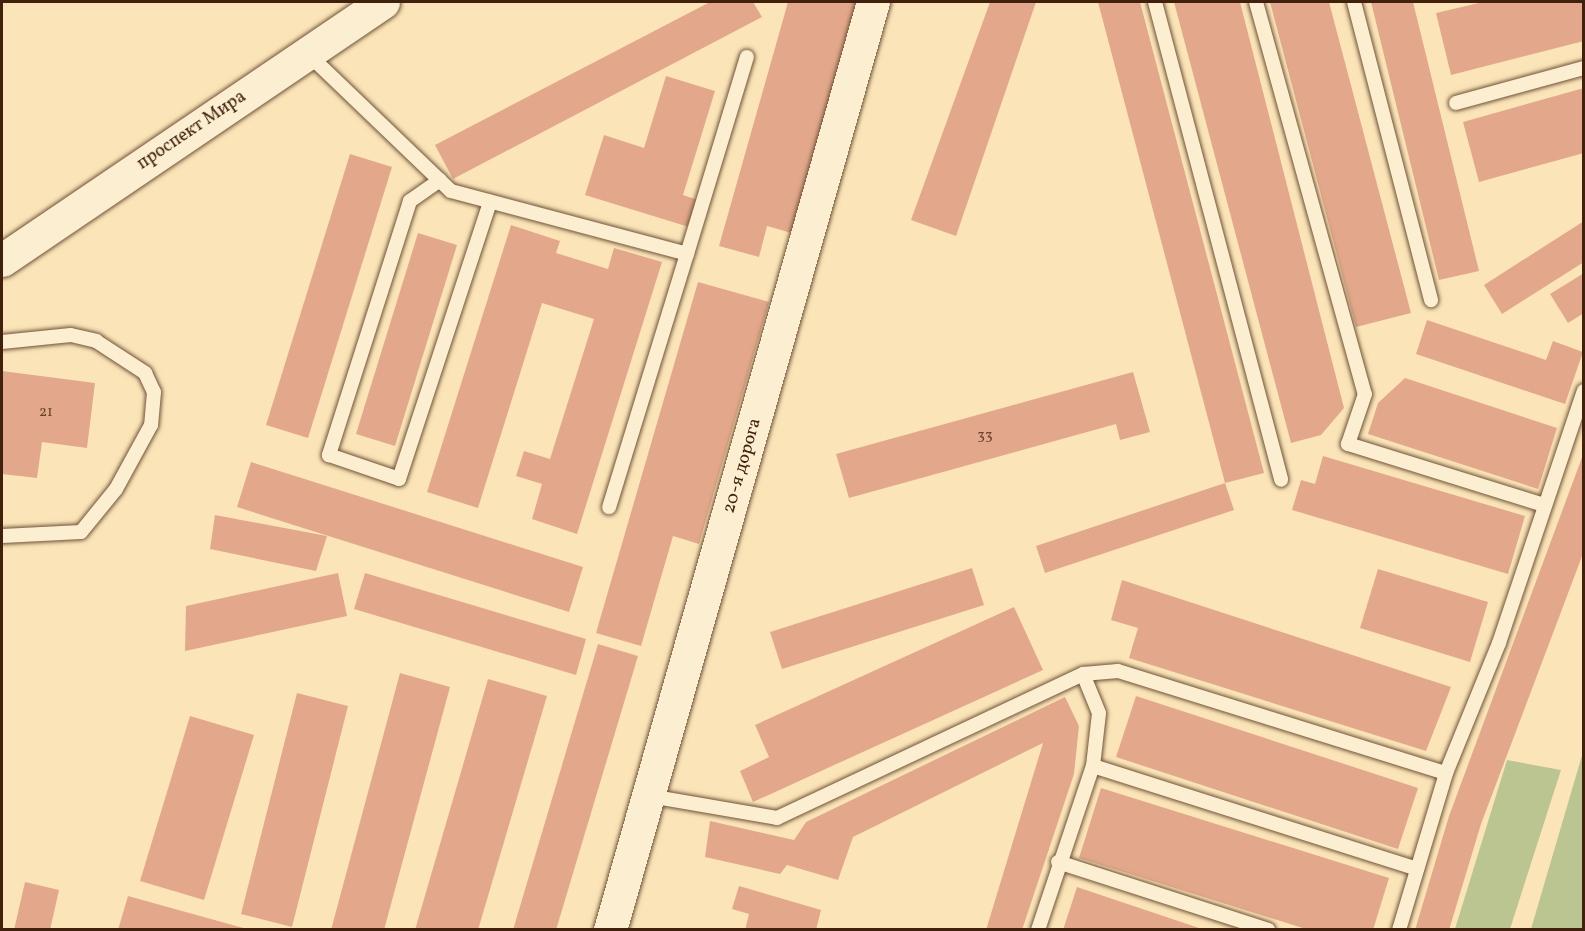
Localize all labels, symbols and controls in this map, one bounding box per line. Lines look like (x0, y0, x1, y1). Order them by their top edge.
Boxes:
street label: проспект Мира (133, 87, 251, 175)
house number: 21 (39, 404, 53, 422)
street label: 20-я дорога (719, 416, 767, 516)
house number: 33 (977, 427, 993, 445)

